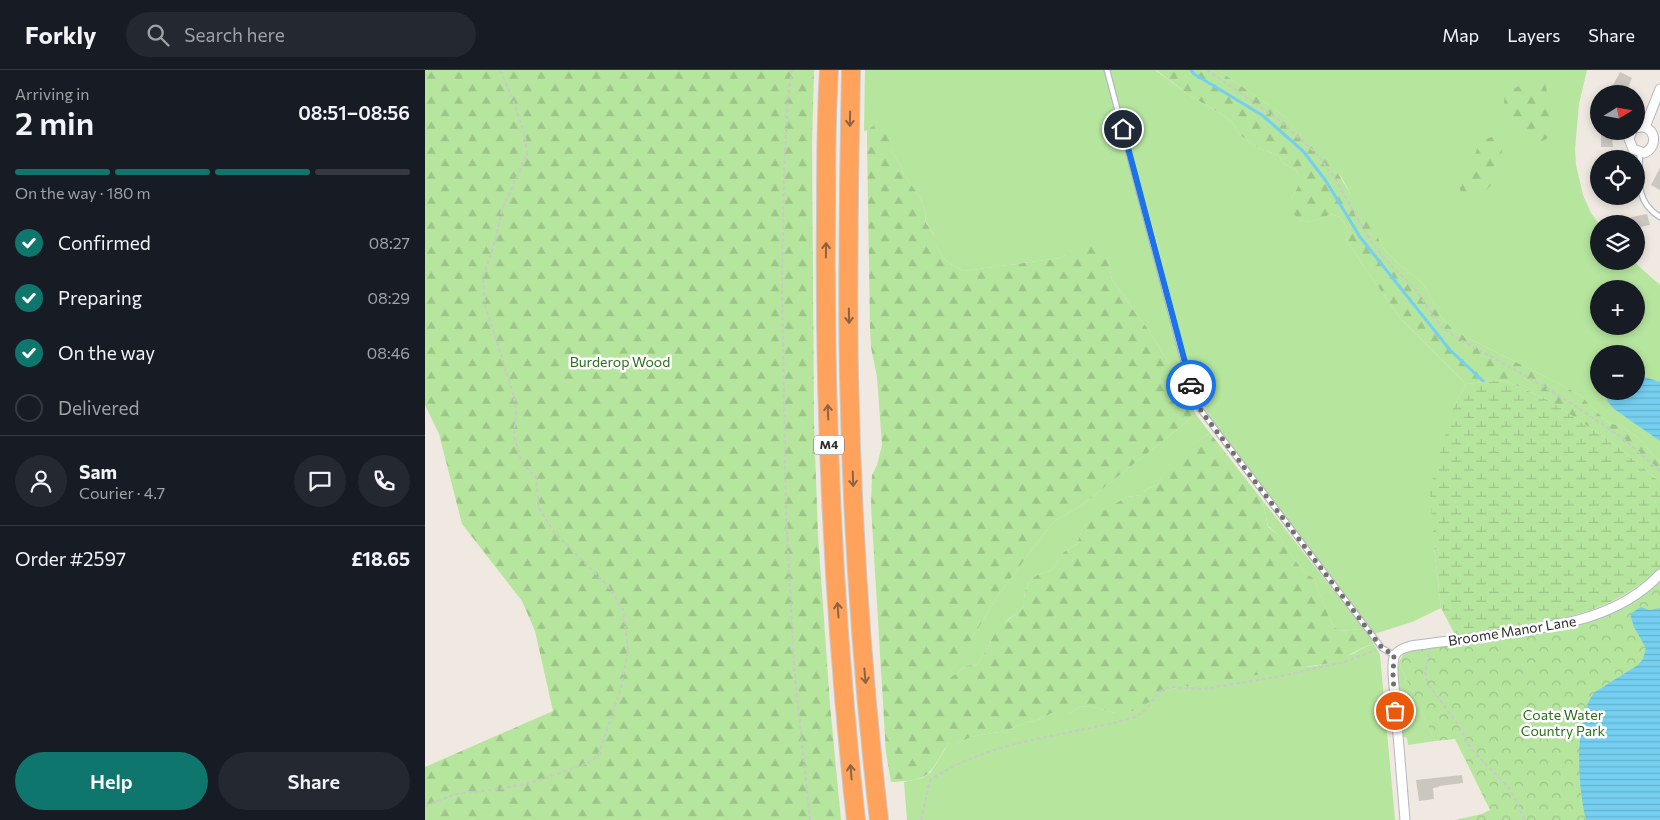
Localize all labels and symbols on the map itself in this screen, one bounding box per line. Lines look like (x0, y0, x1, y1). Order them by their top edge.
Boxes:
north arrow (1590, 85, 1645, 140)
pin (1102, 108, 1144, 150)
one-way arrow (845, 110, 855, 126)
one-way arrow (821, 242, 830, 258)
one-way arrow (844, 308, 854, 324)
park label: Burderop Wood (570, 353, 670, 370)
courier (1166, 360, 1216, 410)
one-way arrow (823, 405, 833, 421)
road number: M4 (814, 436, 844, 454)
one-way arrow (848, 470, 857, 486)
one-way arrow (833, 602, 842, 618)
street label: Broome Manor Lane (1447, 612, 1577, 649)
one-way arrow (860, 668, 869, 684)
pin (1374, 690, 1416, 732)
park label: Coate Water Country Park (1521, 706, 1606, 739)
one-way arrow (846, 764, 856, 780)

